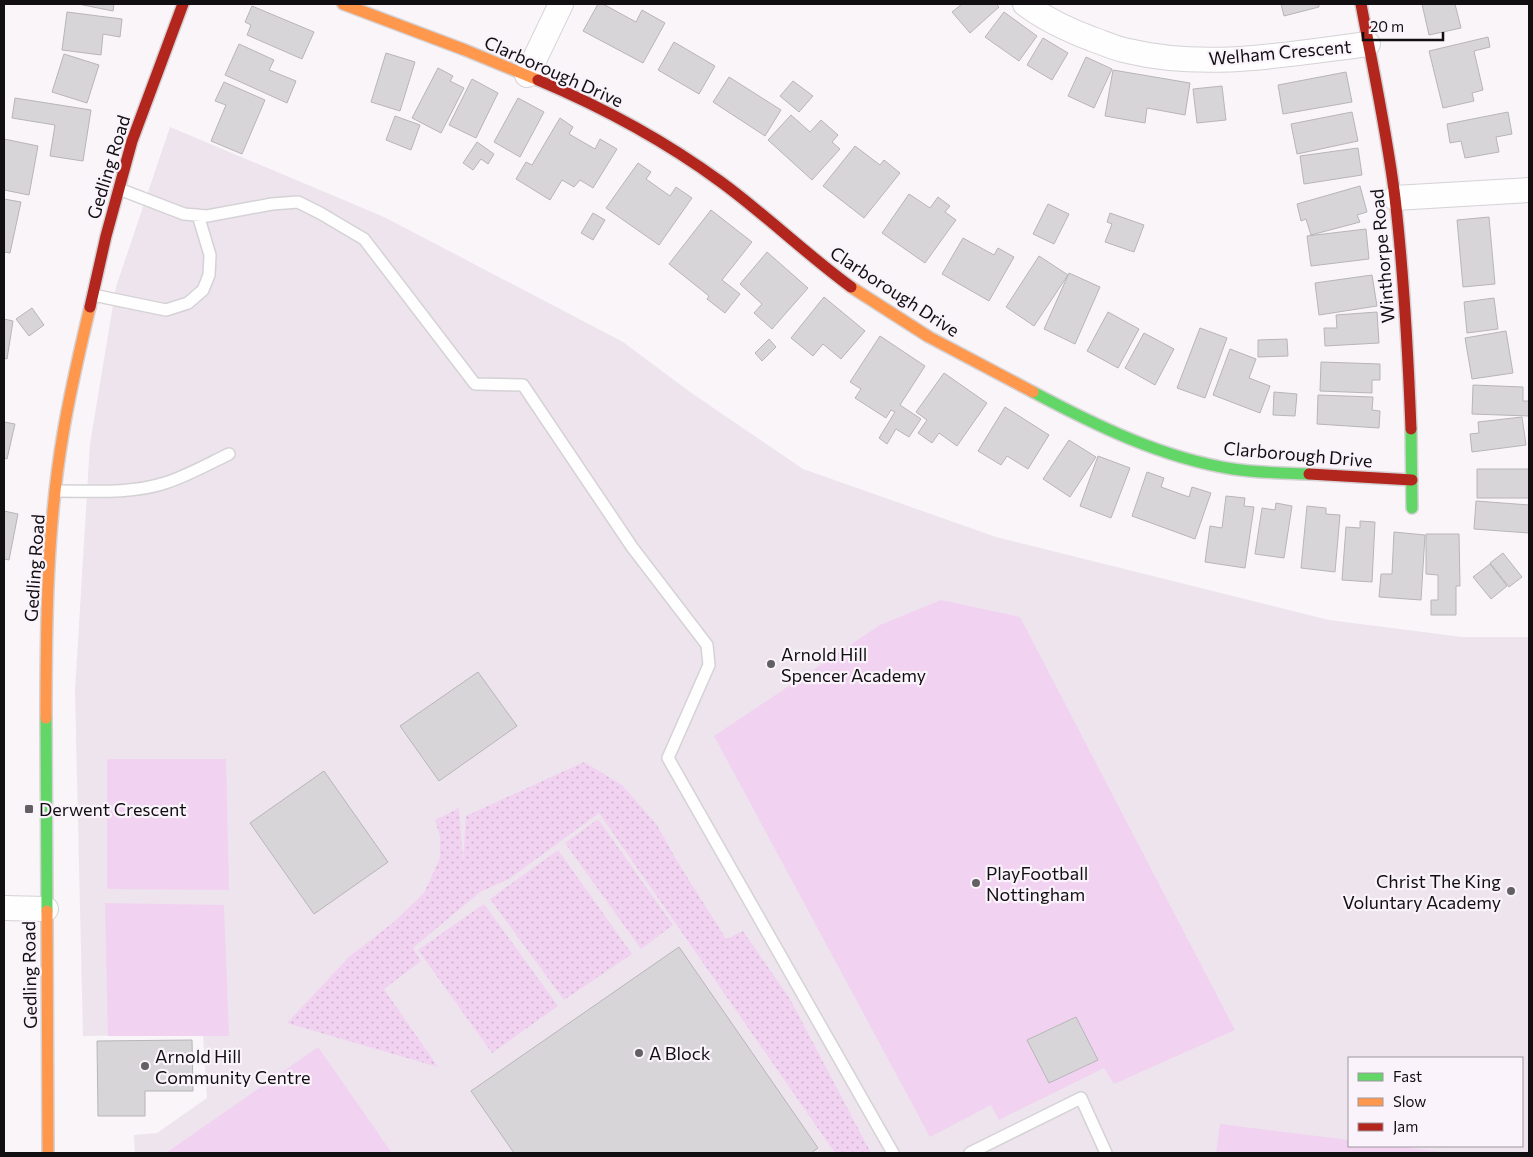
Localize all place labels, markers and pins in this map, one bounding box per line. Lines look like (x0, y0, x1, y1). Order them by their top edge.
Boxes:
place label: Arnold Hill Spencer Academy (781, 643, 926, 686)
marker: Arnold Hill Spencer Academy (765, 658, 777, 670)
place label: Derwent Crescent (39, 798, 187, 820)
marker: Derwent Crescent (23, 803, 35, 815)
place label: PlayFootball Nottingham (986, 862, 1088, 905)
place label: Christ The King Voluntary Academy (1342, 870, 1501, 913)
marker: PlayFootball Nottingham (970, 877, 982, 889)
marker: Christ The King Voluntary Academy (1505, 885, 1517, 897)
place label: A Block (649, 1042, 711, 1064)
place label: Arnold Hill Community Centre (155, 1045, 311, 1088)
marker: A Block (633, 1047, 645, 1059)
marker: Arnold Hill Community Centre (139, 1060, 151, 1072)

